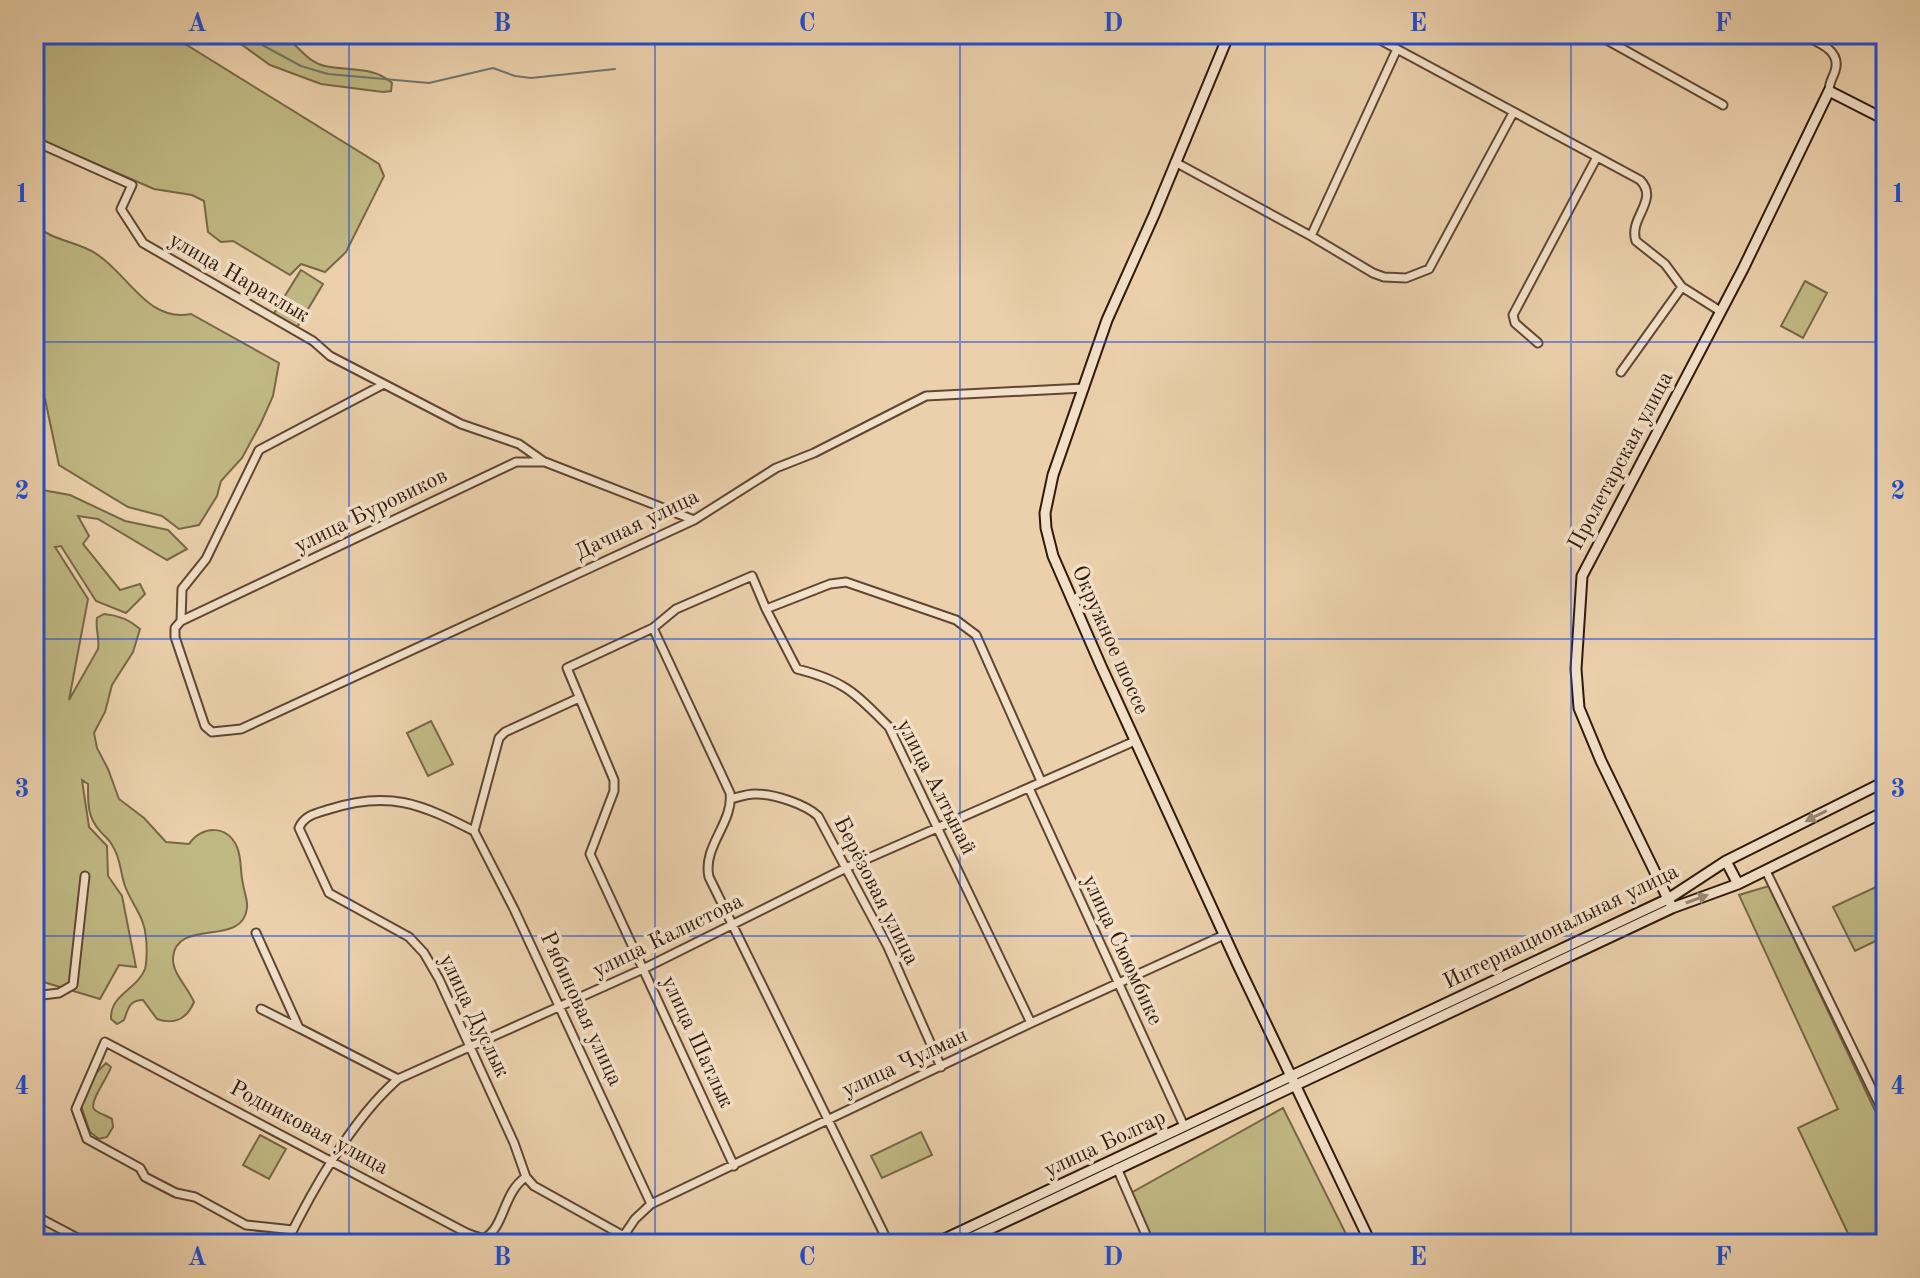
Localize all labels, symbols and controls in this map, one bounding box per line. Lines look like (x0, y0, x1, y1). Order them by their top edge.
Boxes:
text: A (187, 11, 207, 37)
text: B (493, 11, 511, 37)
text: C (798, 11, 816, 37)
text: D (1103, 11, 1123, 37)
text: E (1409, 11, 1427, 37)
text: F (1714, 11, 1732, 37)
text: 1 (14, 182, 30, 208)
text: 1 (1890, 182, 1906, 208)
street label: улица Наратлык (165, 229, 313, 327)
street label: Пролетарская улица (1565, 368, 1677, 554)
street label: улица Буровиков (291, 465, 451, 557)
text: 2 (14, 479, 30, 505)
text: 2 (1890, 479, 1906, 505)
street label: Дачная улица (572, 485, 703, 564)
street label: Окружное шоссе (1067, 562, 1153, 718)
street label: улица Алтынай (892, 716, 980, 858)
text: 3 (14, 777, 30, 803)
text: 3 (1890, 777, 1906, 803)
one-way arrow (1805, 809, 1828, 823)
street label: Берёзовая улица (829, 813, 923, 969)
street label: Интернациональная улица (1440, 860, 1682, 994)
street label: улица Сююмбике (1078, 871, 1166, 1029)
street label: улица Калистова (589, 890, 747, 982)
one-way arrow (1685, 892, 1709, 905)
street label: Рябиновая улица (536, 928, 626, 1090)
street label: улица Дуслык (435, 951, 513, 1081)
street label: улица Шатлык (657, 973, 737, 1111)
street label: улица Чулман (839, 1024, 971, 1102)
text: 4 (14, 1074, 30, 1100)
text: 4 (1890, 1074, 1906, 1100)
street label: Родниковая улица (226, 1077, 392, 1179)
street label: улица Болгар (1041, 1106, 1169, 1182)
text: A (187, 1245, 207, 1271)
text: B (493, 1245, 511, 1271)
text: C (798, 1245, 816, 1271)
text: D (1103, 1245, 1123, 1271)
text: E (1409, 1245, 1427, 1271)
text: F (1714, 1245, 1732, 1271)

